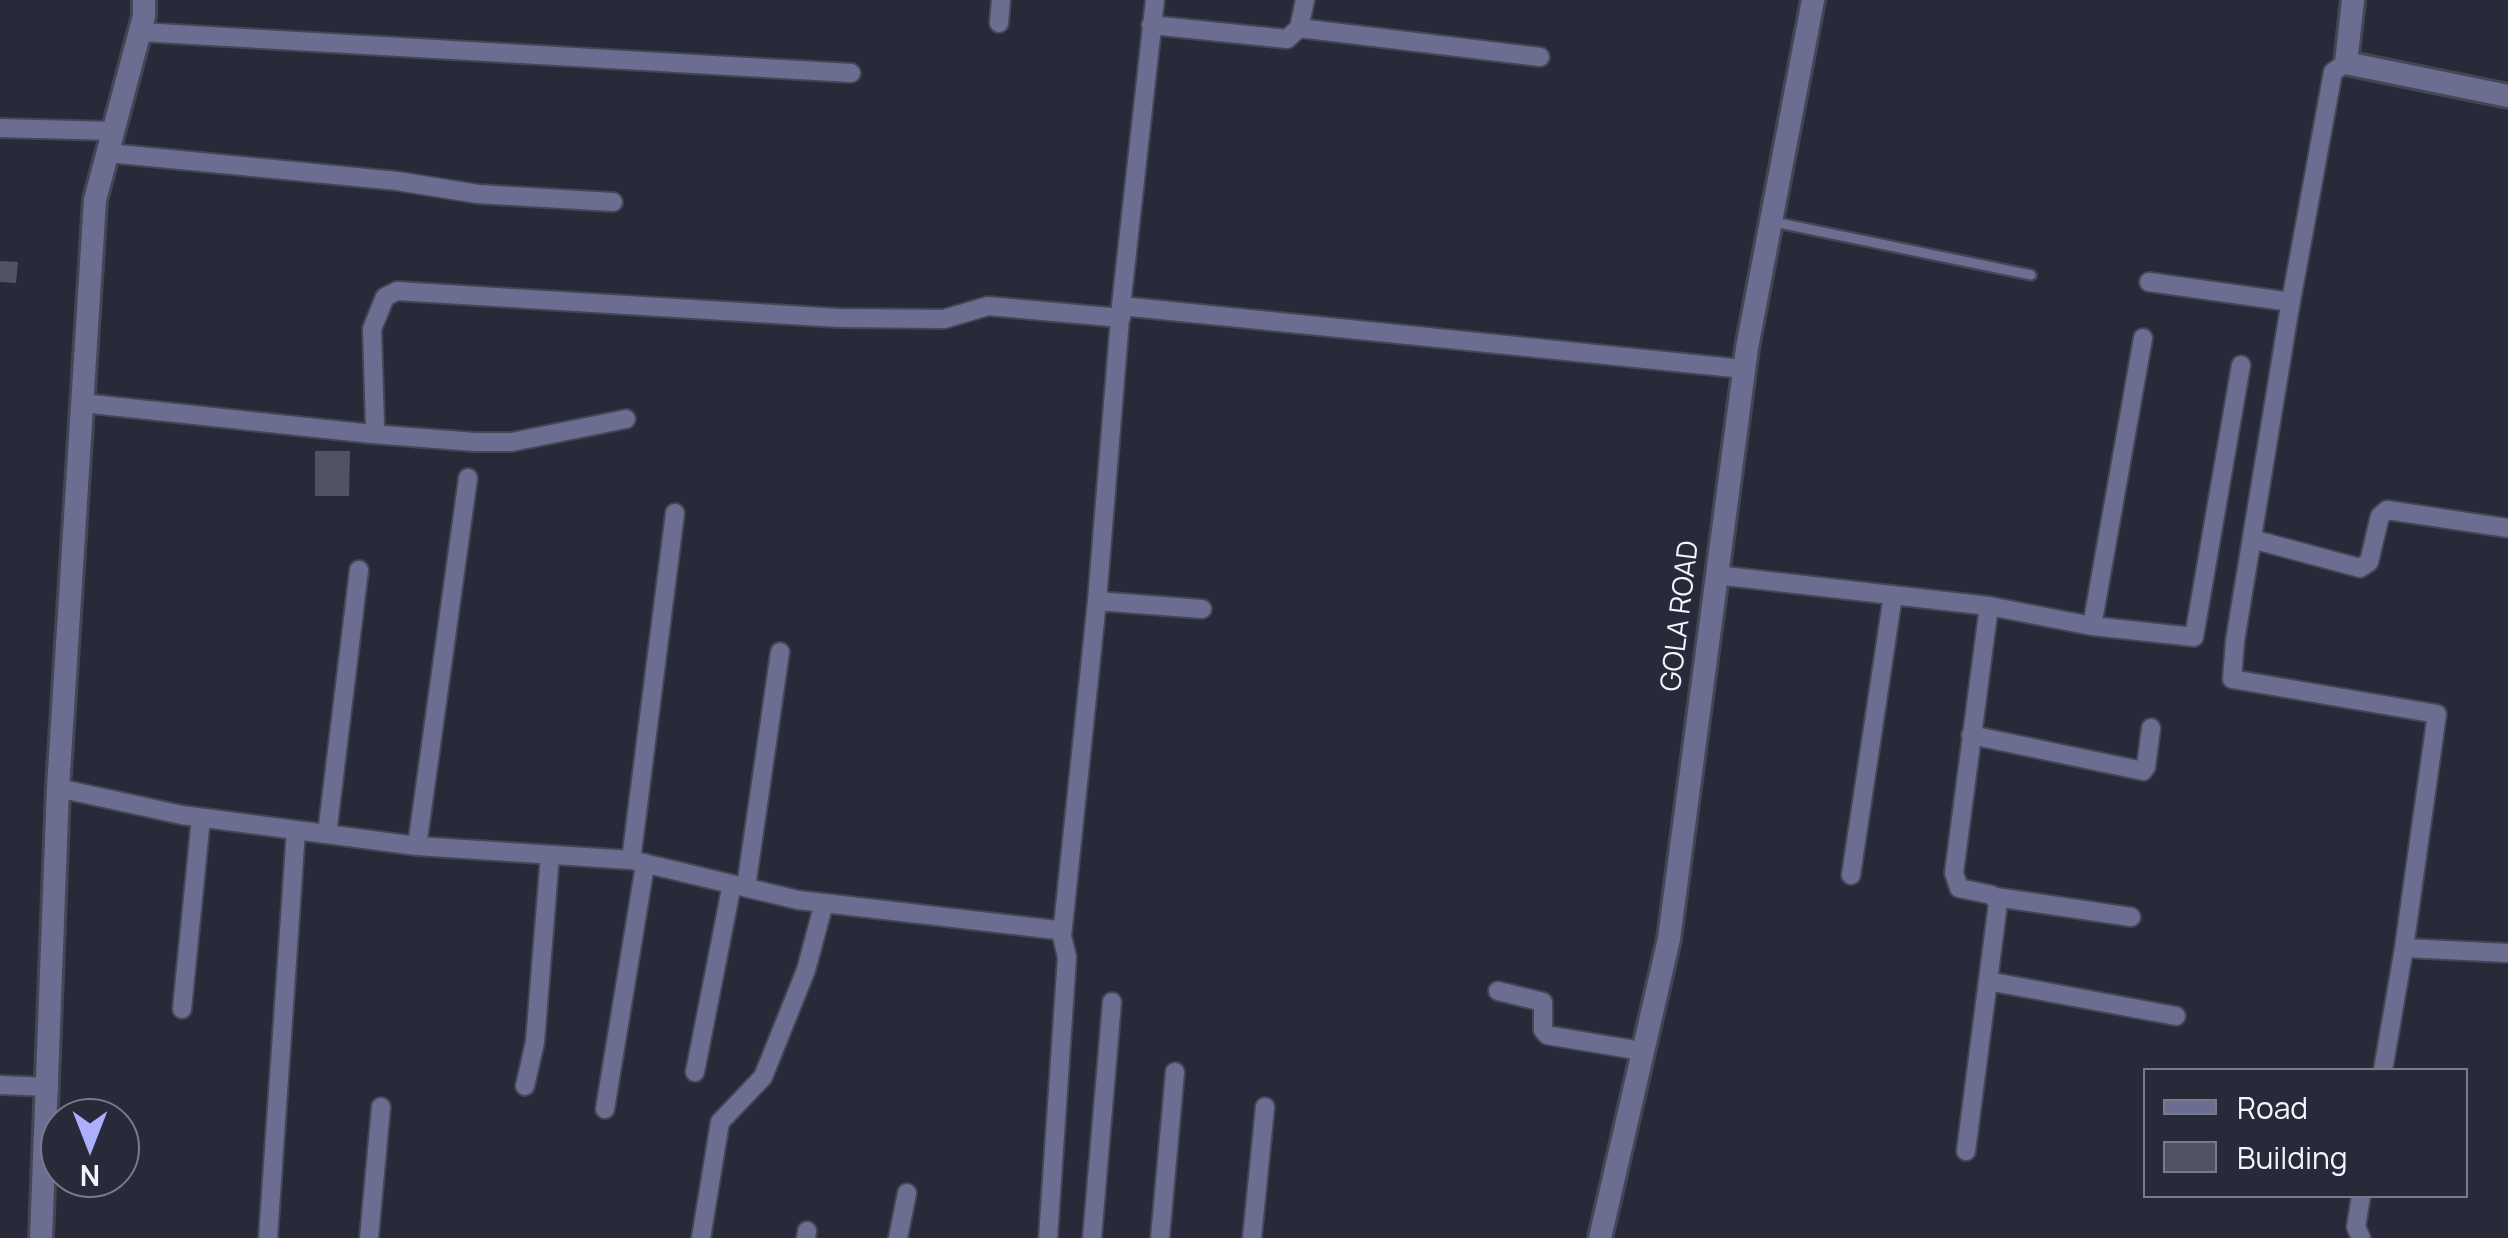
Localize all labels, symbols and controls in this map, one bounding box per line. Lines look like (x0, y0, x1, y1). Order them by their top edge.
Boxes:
street label: GOLA ROAD (1655, 539, 1707, 693)
legend (2143, 1068, 2468, 1198)
text: Road (2237, 1087, 2308, 1128)
north arrow (40, 1098, 140, 1198)
text: Building (2237, 1137, 2348, 1178)
text: N (80, 1157, 100, 1195)

